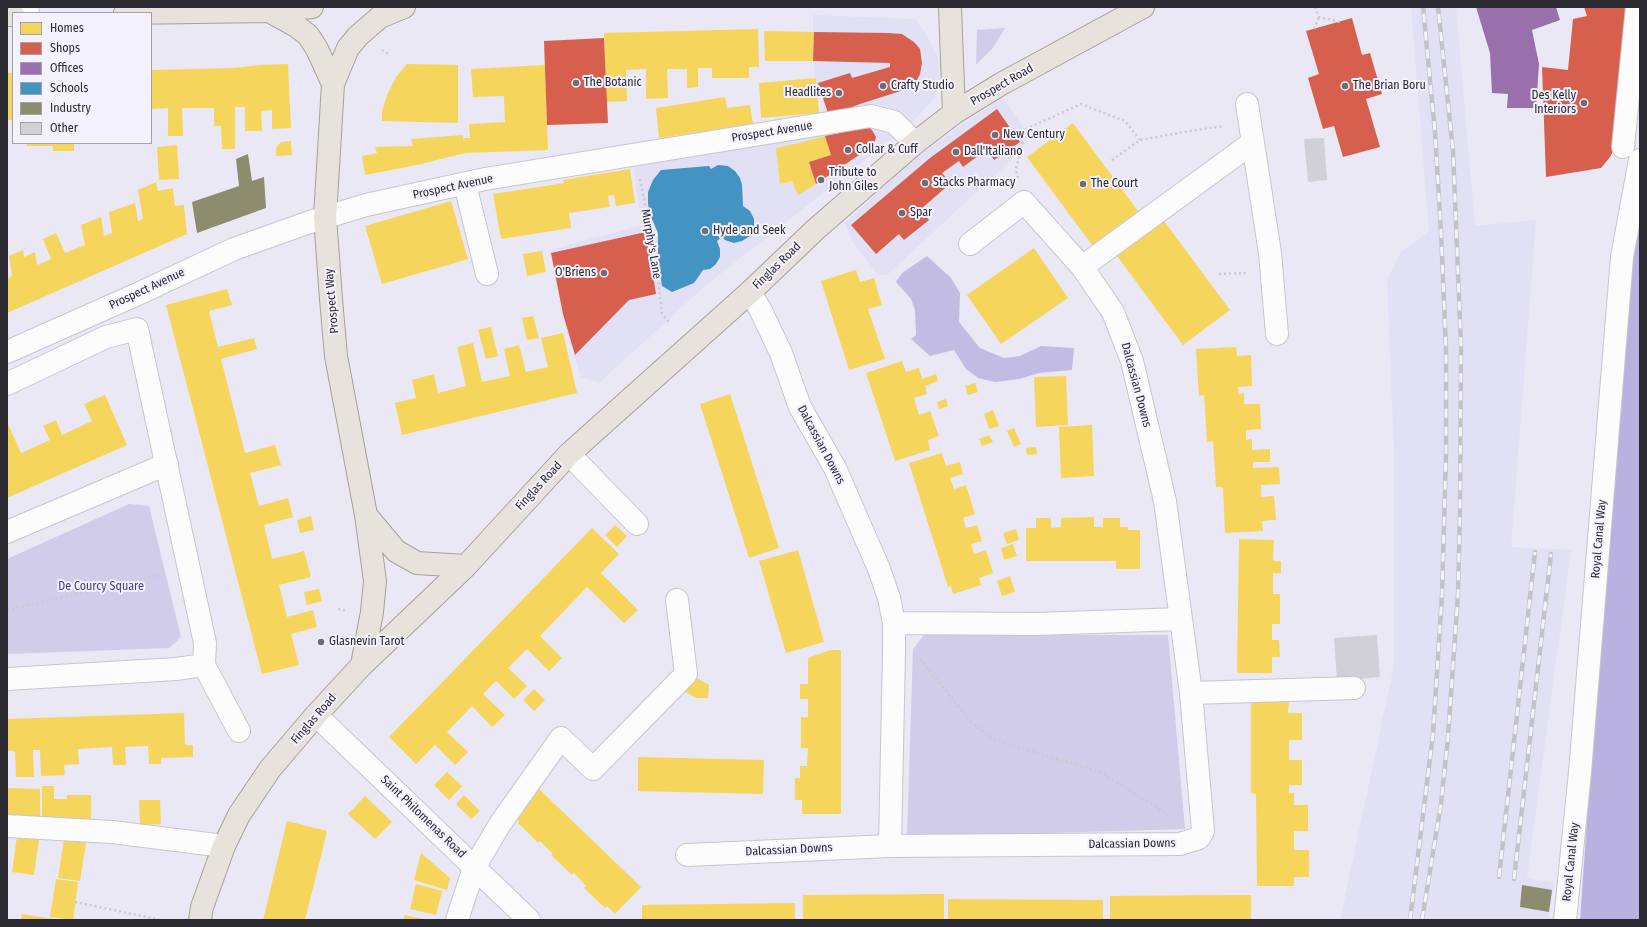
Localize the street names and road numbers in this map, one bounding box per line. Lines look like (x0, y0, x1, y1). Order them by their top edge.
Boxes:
street label: Prospect Road (968, 61, 1036, 109)
street label: Prospect Avenue (731, 119, 813, 145)
street label: Prospect Avenue (412, 171, 494, 203)
street label: Murphy's Lane (638, 208, 664, 280)
street label: Finglas Road (750, 239, 804, 293)
street label: Prospect Avenue (107, 265, 187, 313)
street label: Prospect Way (322, 268, 342, 334)
street label: Dalcassian Downs (1118, 341, 1154, 429)
street label: Dalcassian Downs (794, 403, 848, 487)
street label: Finglas Road (513, 459, 565, 513)
street label: Royal Canal Way (1588, 499, 1610, 579)
street label: Finglas Road (288, 691, 340, 747)
street label: Saint Philomenas Road (377, 773, 469, 861)
street label: Royal Canal Way (1560, 822, 1582, 902)
street label: Dalcassian Downs (1088, 836, 1176, 852)
street label: Dalcassian Downs (745, 841, 833, 859)

